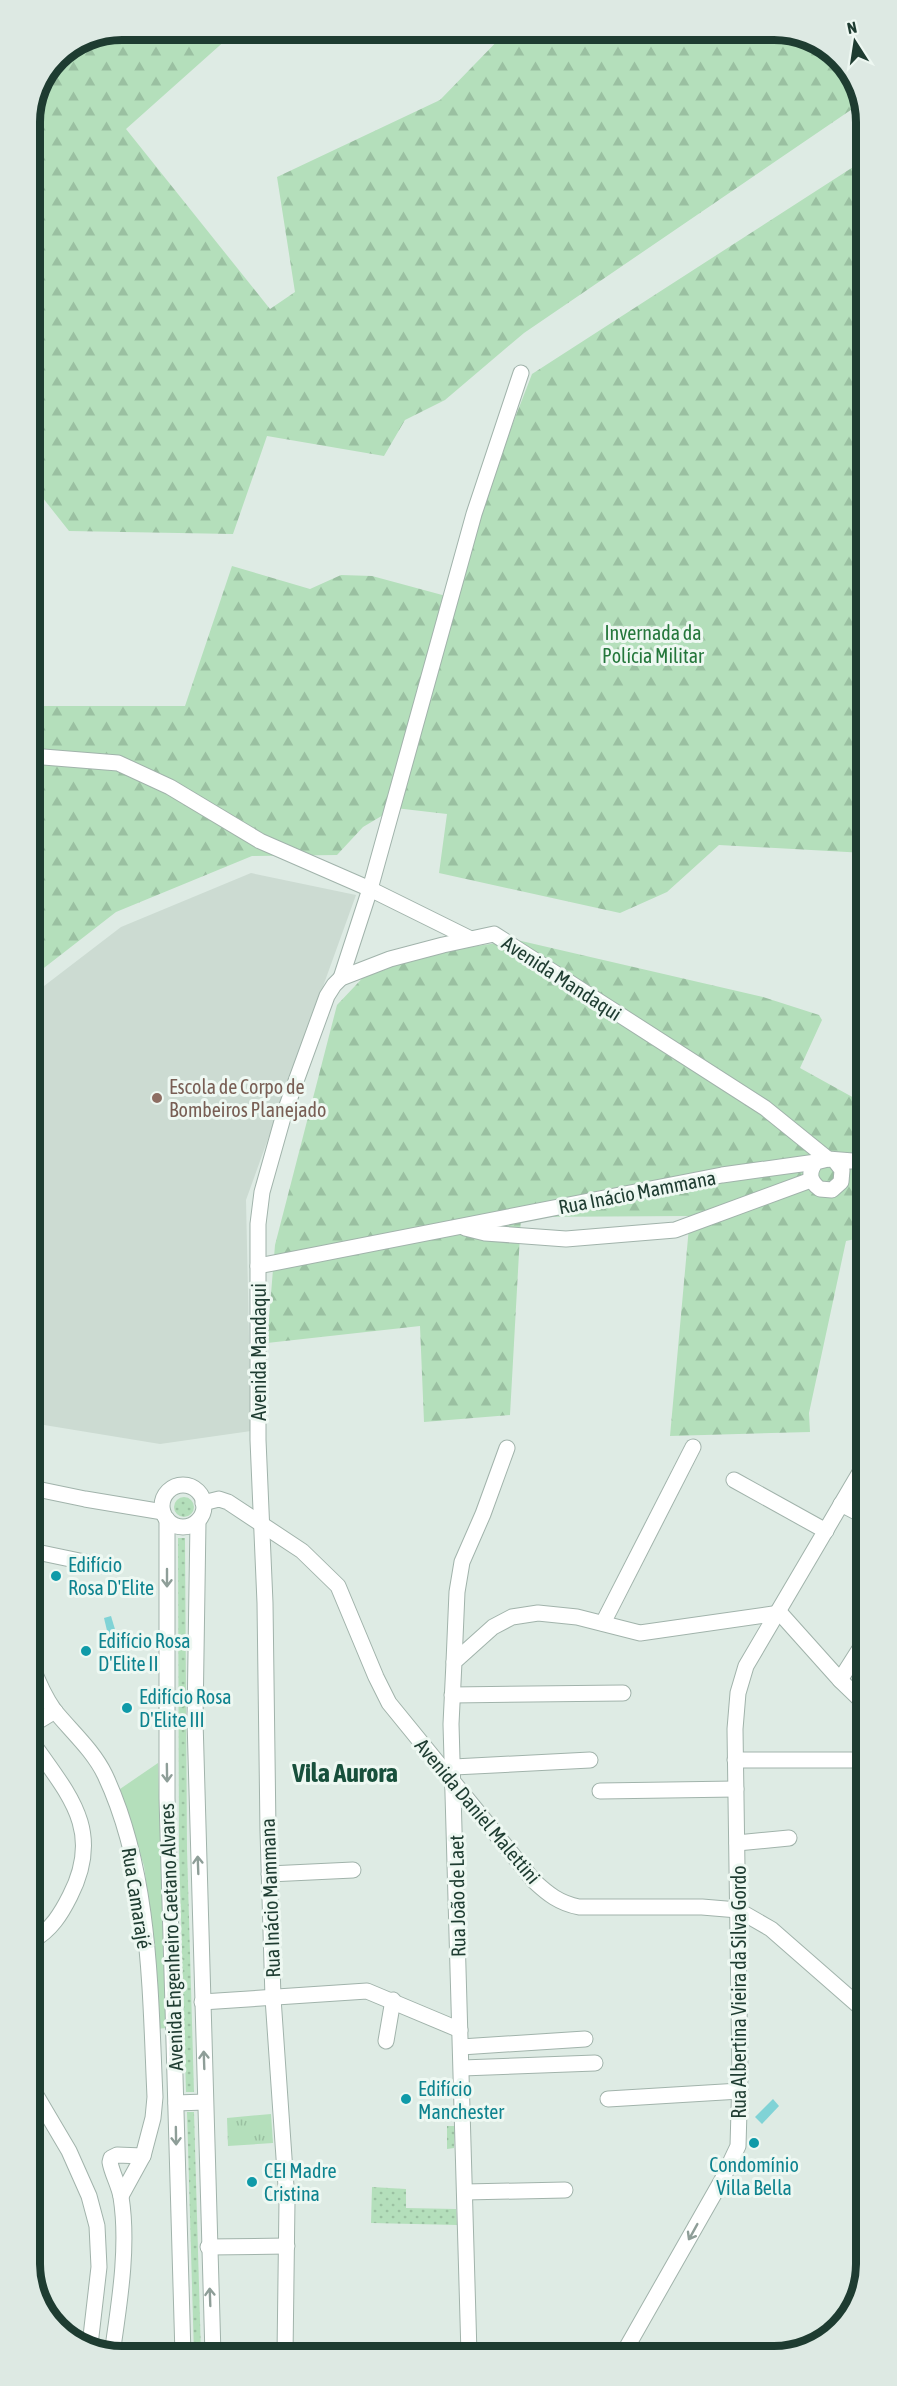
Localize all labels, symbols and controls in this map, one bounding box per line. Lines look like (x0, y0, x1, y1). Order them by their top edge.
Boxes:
north arrow (825, 12, 885, 72)
text: N (845, 18, 858, 37)
park label: Invernada da Polícia Militar (602, 621, 705, 667)
street label: Avenida Mandaqui (498, 931, 626, 1025)
place label: Escola de Corpo de Bombeiros Planejado (169, 1075, 327, 1121)
marker: Escola de Corpo de Bombeiros Planejado (150, 1091, 164, 1105)
street label: Rua Inácio Mammana (556, 1165, 718, 1219)
street label: Avenida Mandaqui (247, 1283, 270, 1421)
place label: Edifício Rosa D'Elite (68, 1553, 154, 1599)
one-way arrow (161, 1567, 173, 1587)
marker: Edifício Rosa D'Elite (49, 1569, 63, 1583)
place label: Edifício Rosa D'Elite II (98, 1629, 191, 1675)
marker: Edifício Rosa D'Elite II (79, 1644, 93, 1658)
place label: Edifício Rosa D'Elite III (139, 1685, 232, 1731)
marker: Edifício Rosa D'Elite III (120, 1701, 134, 1715)
street label: Avenida Daniel Malettini (411, 1734, 545, 1888)
district label: Vila Aurora (291, 1758, 398, 1788)
one-way arrow (161, 1762, 172, 1782)
street label: Avenida Engenheiro Caetano Alvares (155, 1803, 187, 2071)
street label: Rua Inácio Mammana (256, 1818, 284, 1978)
street label: Rua João de Laet (444, 1835, 470, 1957)
street label: Rua Camarajé (118, 1846, 156, 1950)
one-way arrow (193, 1856, 204, 1876)
street label: Rua Albertina Vieira da Silva Gordo (727, 1865, 750, 2119)
one-way arrow (198, 2050, 209, 2070)
place label: Edifício Manchester (418, 2077, 505, 2123)
marker: Edifício Manchester (399, 2092, 413, 2106)
one-way arrow (171, 2125, 182, 2145)
marker: Condomínio Villa Bella (747, 2136, 761, 2150)
place label: Condomínio Villa Bella (709, 2153, 799, 2199)
place label: CEI Madre Cristina (264, 2159, 337, 2205)
marker: CEI Madre Cristina (245, 2175, 259, 2189)
one-way arrow (687, 2222, 698, 2240)
one-way arrow (205, 2287, 216, 2307)

